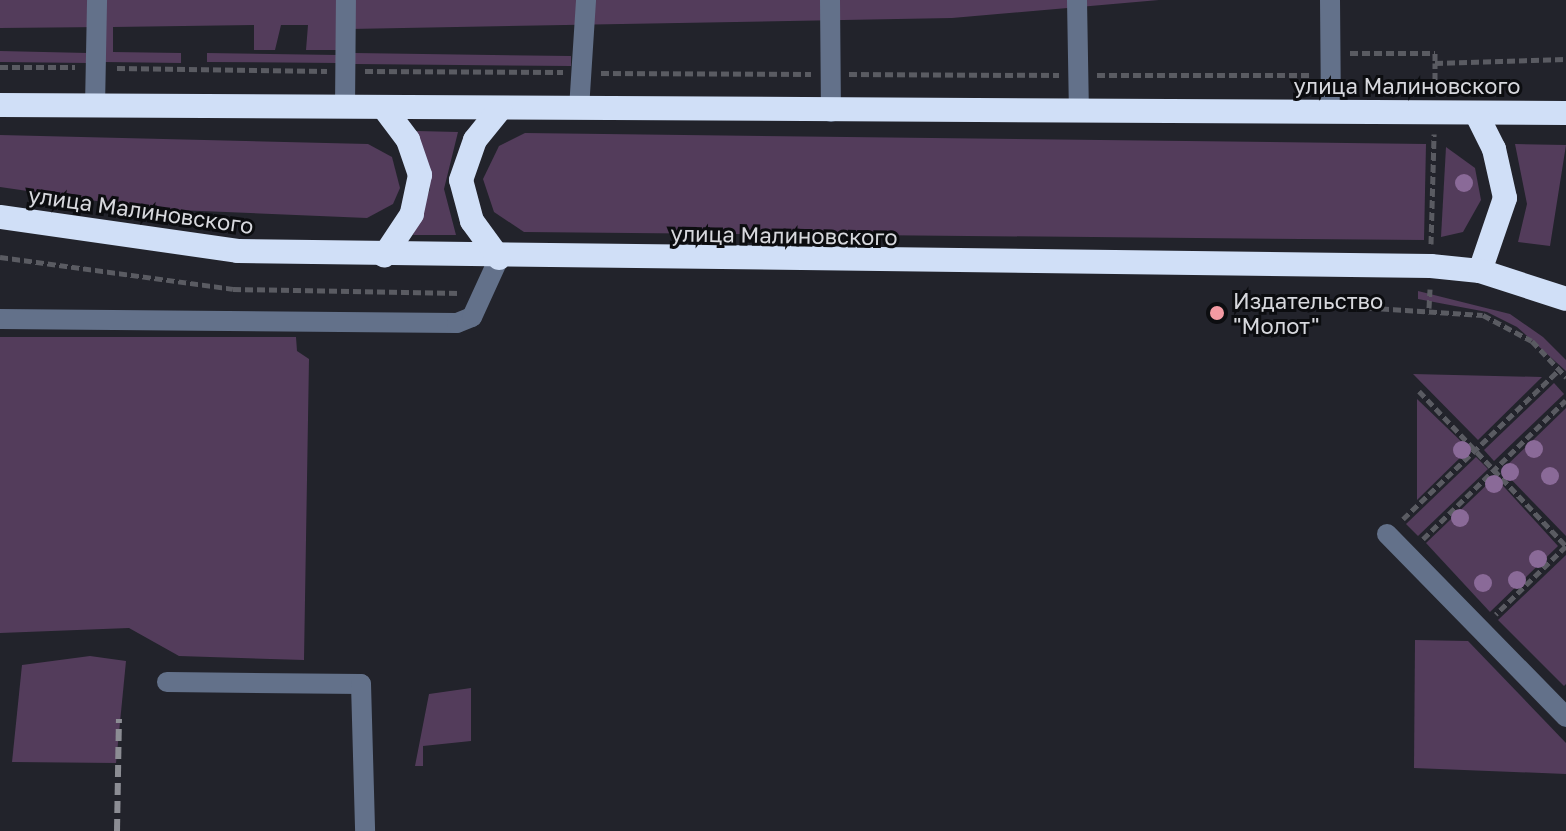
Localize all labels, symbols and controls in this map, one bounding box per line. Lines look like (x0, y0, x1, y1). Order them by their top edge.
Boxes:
street label: улица Малиновского (1293, 73, 1521, 99)
street label: улица Малиновского (27, 181, 255, 239)
street label: улица Малиновского (670, 220, 898, 250)
place label: Издательство "Молот" (1233, 287, 1383, 338)
marker: Издательство "Молот" (1208, 304, 1226, 322)

